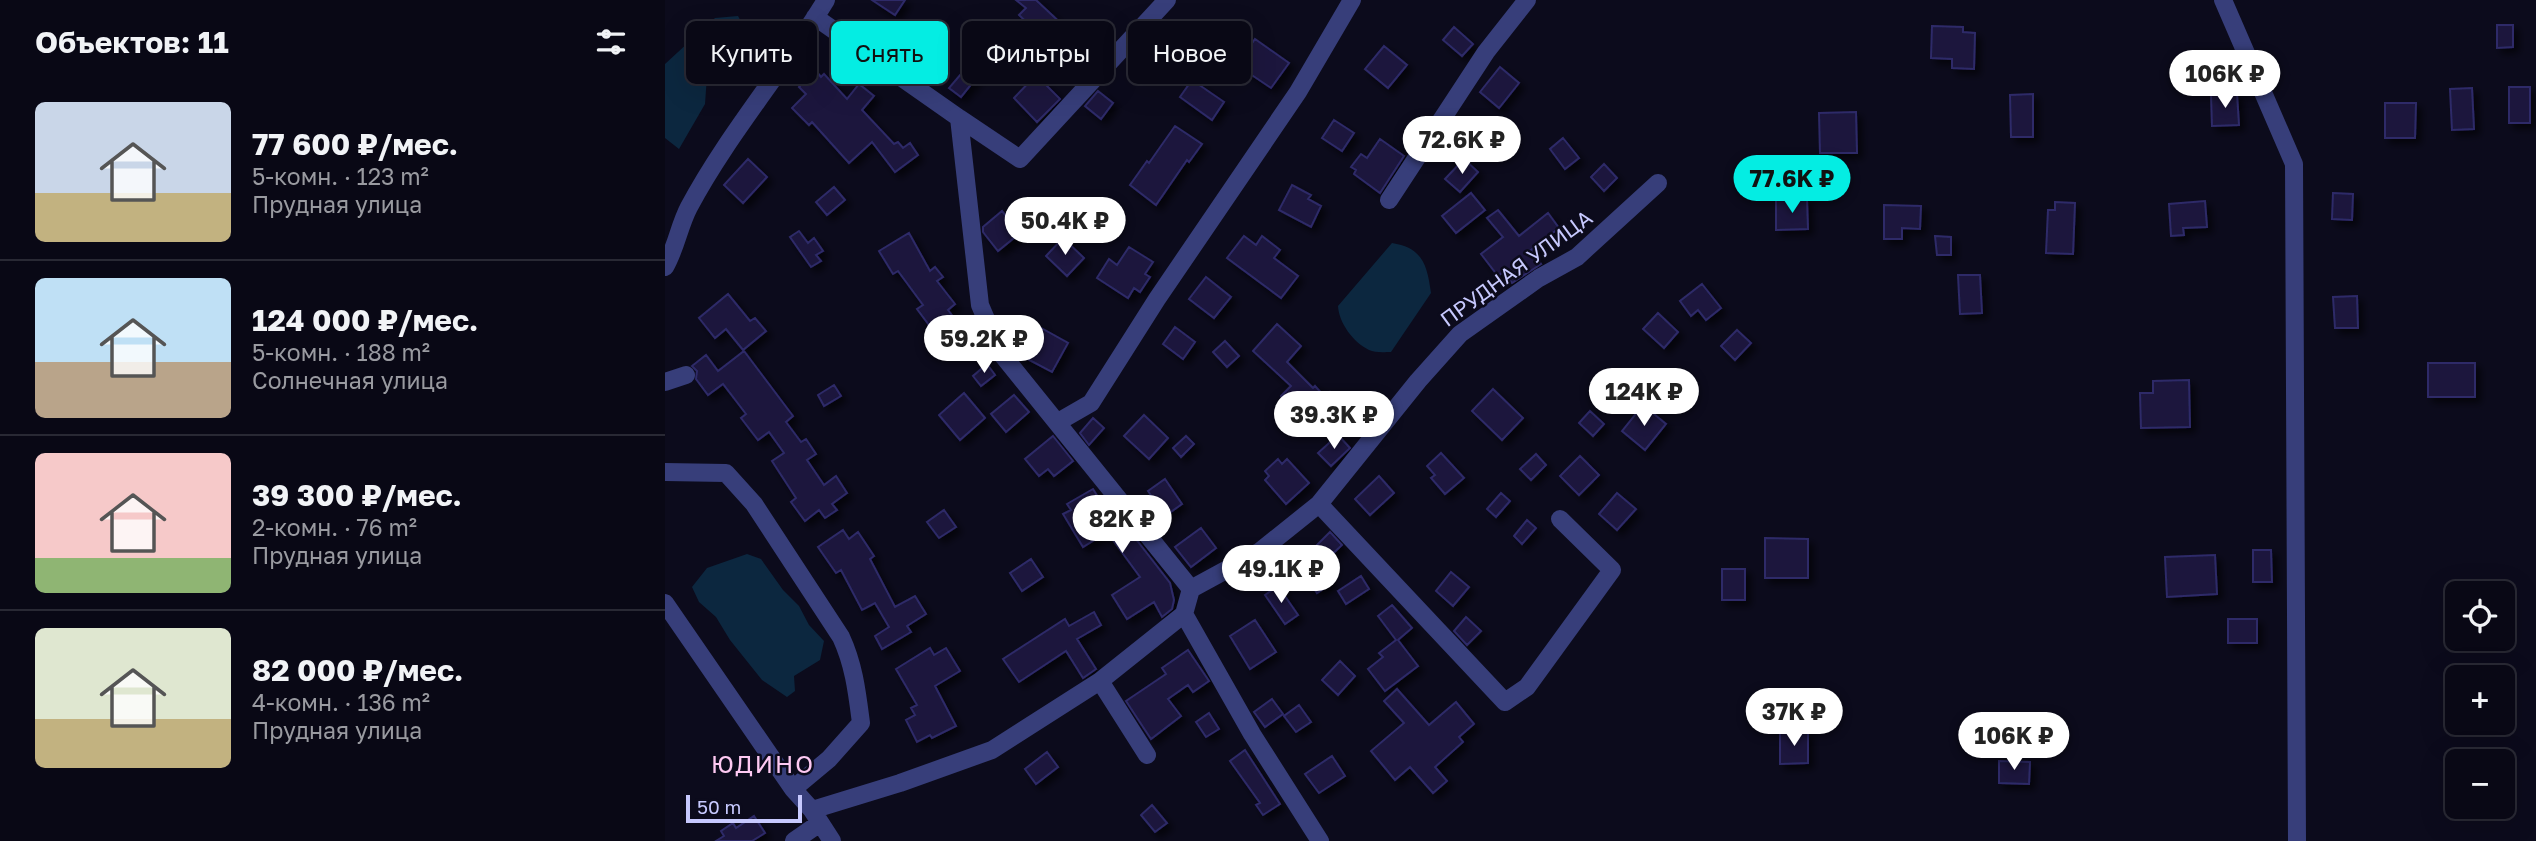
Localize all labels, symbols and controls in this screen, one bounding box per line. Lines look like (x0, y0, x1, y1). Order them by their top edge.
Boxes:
chip: Купить (686, 21, 817, 84)
chip: Снять (831, 21, 948, 84)
chip: Фильтры (962, 21, 1114, 84)
chip: Новое (1128, 21, 1251, 84)
icon: filters (592, 23, 630, 61)
text: Объектов: 11 (35, 24, 229, 60)
pin: 106K ₽ (2168, 50, 2282, 110)
text: 106K ₽ (2185, 59, 2265, 87)
pin: 72.6K ₽ (1397, 116, 1527, 176)
text: 72.6K ₽ (1419, 125, 1505, 153)
text: 77 600 ₽/мес. (252, 126, 458, 162)
icon: home (91, 130, 175, 214)
pin: 77.6K ₽ (1727, 156, 1857, 215)
text: 5-комн. · 123 m² (252, 162, 429, 190)
text: 77.6K ₽ (1750, 164, 1835, 192)
text: Прудная улица (252, 190, 422, 218)
pin: 50.4K ₽ (1000, 198, 1130, 257)
street label: ПРУДНАЯ УЛИЦА (1435, 204, 1597, 332)
text: 50.4K ₽ (1021, 206, 1109, 234)
text: 124 000 ₽/мес. (252, 302, 478, 338)
icon: home (91, 306, 175, 390)
pin: 59.2K ₽ (919, 316, 1049, 375)
text: 59.2K ₽ (940, 324, 1028, 352)
text: 5-комн. · 188 m² (252, 338, 430, 366)
text: Солнечная улица (252, 366, 448, 394)
pin: 124K ₽ (1587, 368, 1701, 428)
text: 124K ₽ (1605, 377, 1683, 405)
pin: 39.3K ₽ (1269, 392, 1399, 451)
text: 39.3K ₽ (1290, 400, 1378, 428)
text: 39 300 ₽/мес. (252, 477, 462, 513)
icon: home (91, 481, 175, 565)
pin: 82K ₽ (1073, 496, 1171, 555)
text: 82K ₽ (1089, 504, 1155, 532)
text: 2-комн. · 76 m² (252, 513, 417, 541)
text: Прудная улица (252, 541, 422, 569)
pin: 49.1K ₽ (1216, 546, 1346, 605)
text: 49.1K ₽ (1238, 554, 1324, 582)
map controls (2445, 581, 2515, 819)
button: locate (2445, 581, 2515, 651)
text: 82 000 ₽/мес. (252, 652, 463, 688)
icon: home (91, 656, 175, 740)
button: + (2445, 665, 2515, 735)
text: 4-комн. · 136 m² (252, 688, 430, 716)
pin: 37K ₽ (1745, 688, 1843, 748)
text: 37K ₽ (1762, 697, 1826, 725)
pin: 106K ₽ (1957, 712, 2071, 772)
text: Прудная улица (252, 716, 422, 744)
text: 106K ₽ (1974, 721, 2054, 749)
district label: ЮДИНО (711, 749, 815, 778)
button: − (2445, 749, 2515, 819)
scale bar (686, 792, 801, 824)
text: 50 m (697, 795, 741, 818)

